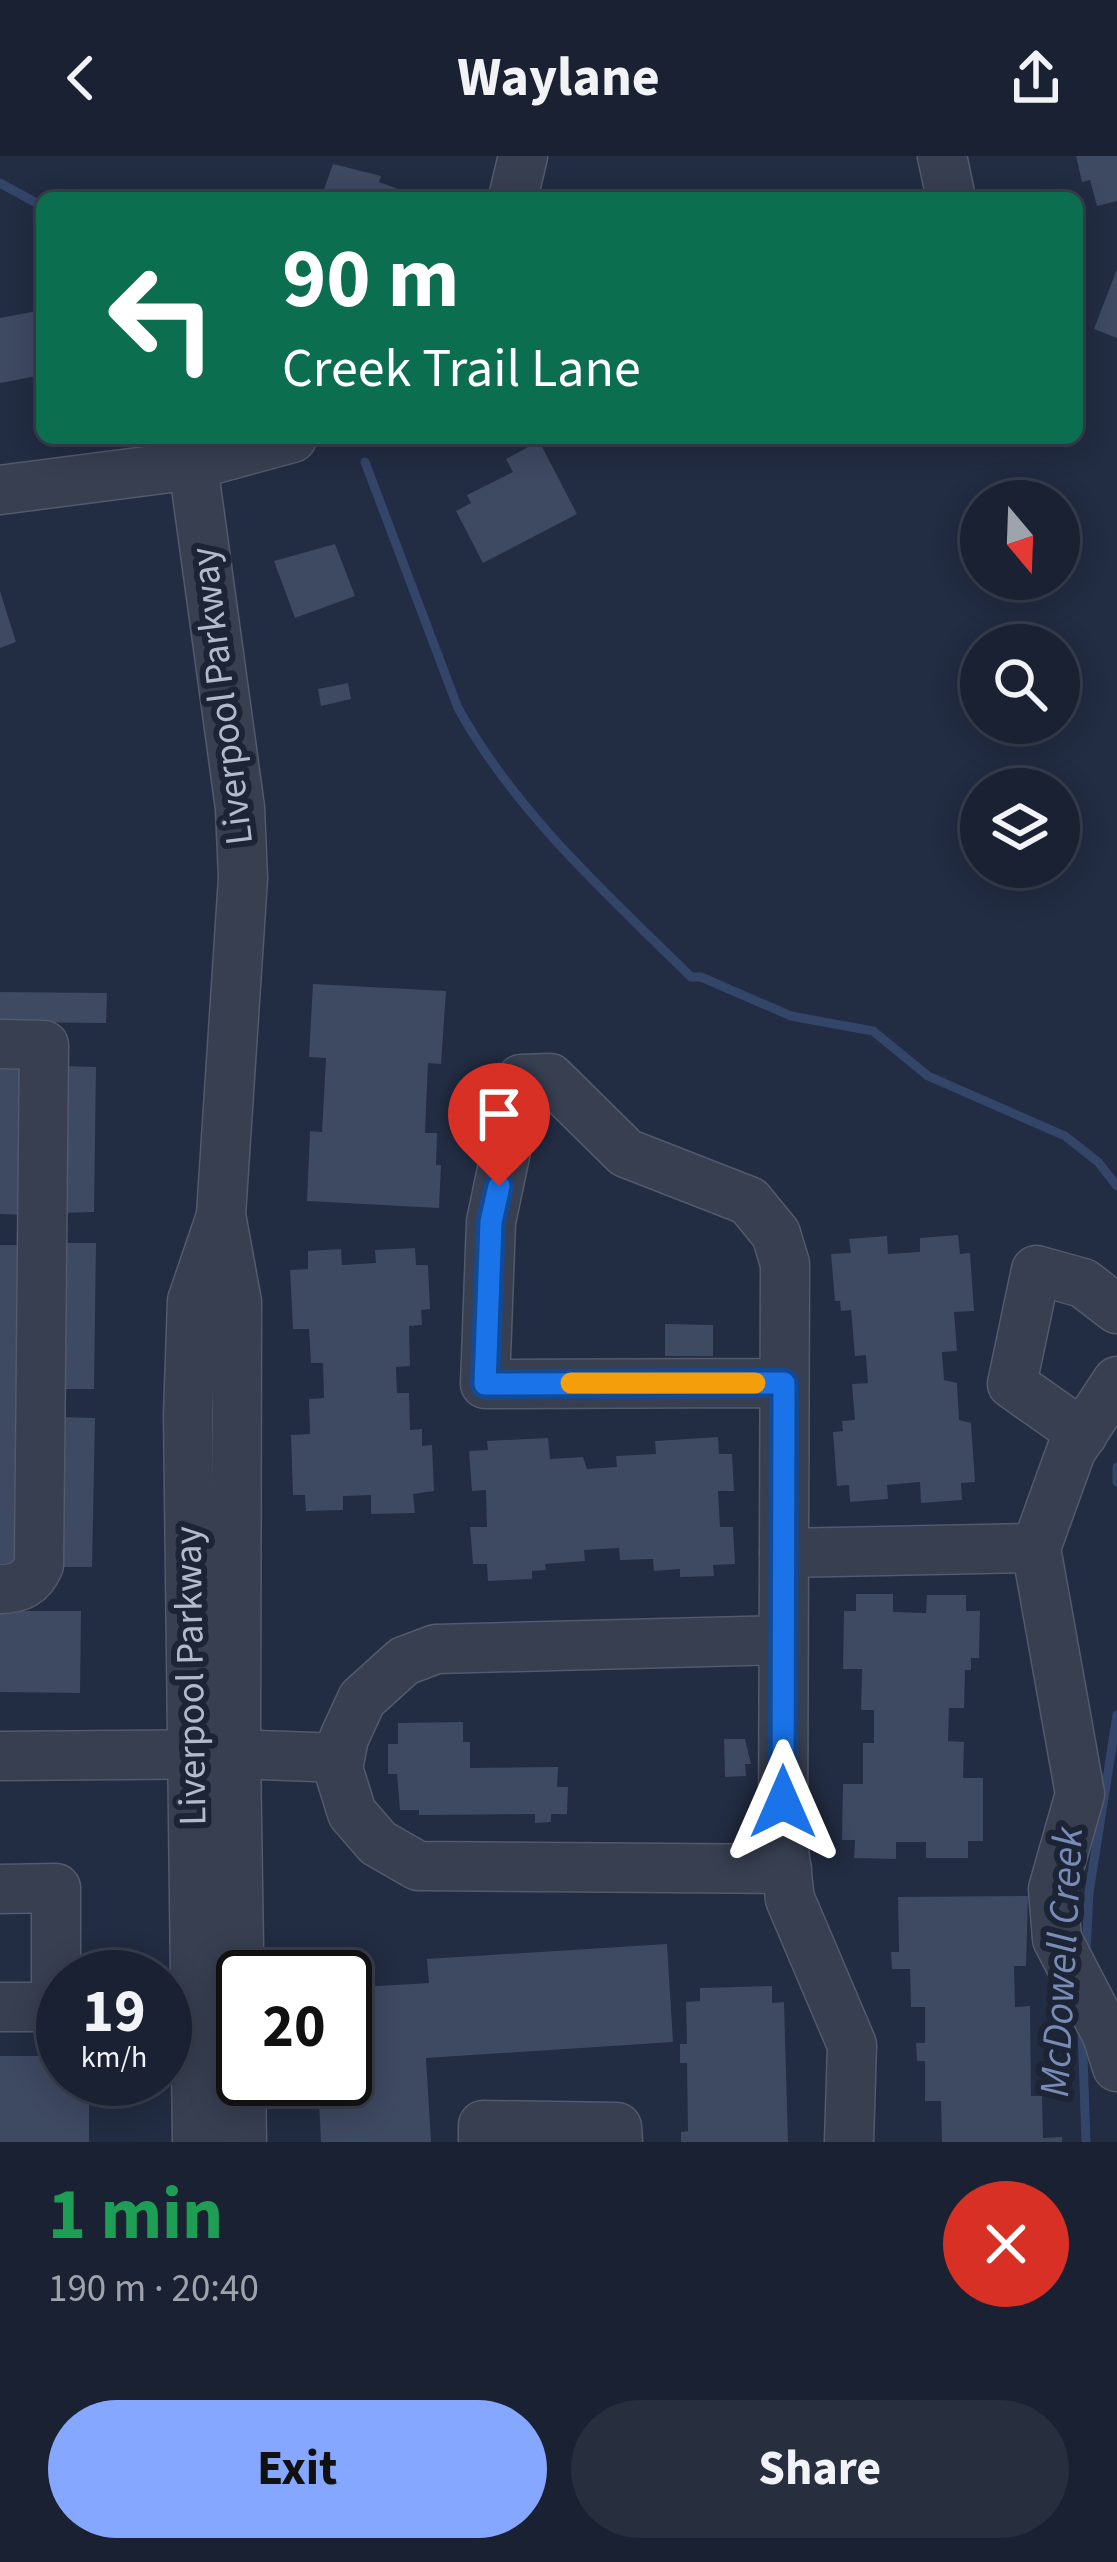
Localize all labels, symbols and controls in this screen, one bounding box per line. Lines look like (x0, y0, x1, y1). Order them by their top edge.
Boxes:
text: Waylane (457, 40, 660, 117)
icon: back (48, 45, 114, 111)
icon: share (1003, 45, 1069, 111)
text: 90 m (282, 220, 460, 340)
icon: left (84, 240, 240, 396)
text: Creek Trail Lane (282, 331, 641, 408)
north arrow (960, 480, 1080, 600)
map controls (960, 480, 1080, 888)
street label: Liverpool Parkway (176, 544, 268, 848)
button: search (960, 624, 1080, 744)
button: layers (960, 768, 1080, 888)
pin (448, 1063, 550, 1186)
icon: arrive (466, 1081, 532, 1147)
street label: Liverpool Parkway (160, 1526, 222, 1826)
position arrow (720, 1739, 846, 1865)
water label: McDowell Creek (1025, 1824, 1099, 2099)
speed limit sign: 20 (216, 1950, 372, 2106)
text: 19 (82, 1970, 146, 2055)
text: km/h (81, 2036, 147, 2079)
text: 1 min (48, 2164, 223, 2267)
button: close (943, 2181, 1069, 2307)
text: 190 m · 20:40 (48, 2261, 259, 2317)
button: Exit (48, 2400, 547, 2538)
button: Share (571, 2400, 1069, 2538)

